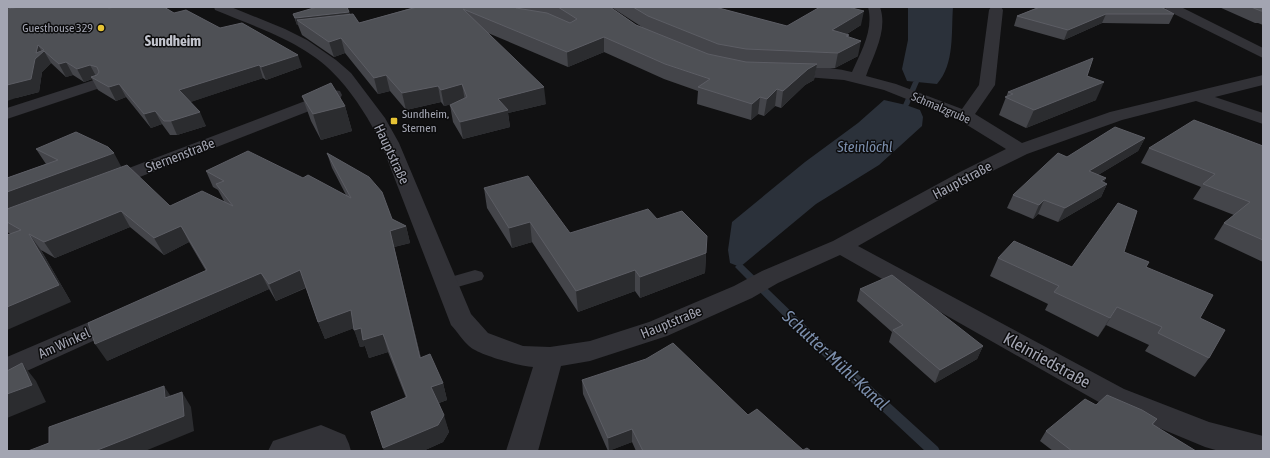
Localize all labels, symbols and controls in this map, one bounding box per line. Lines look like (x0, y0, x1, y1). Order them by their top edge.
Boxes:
place label: Guesthouse 329 (22, 21, 93, 35)
marker: Guesthouse 329 (96, 23, 106, 33)
district label: Sundheim (145, 32, 201, 49)
street label: Schmalzgrube (909, 89, 973, 127)
place label: Sundheim, Sternen (402, 107, 449, 135)
marker: Sundheim, Sternen (389, 116, 399, 126)
street label: Hauptstraße (371, 121, 413, 187)
street label: Sternenstraße (143, 135, 217, 175)
water label: Steinlöchl (836, 138, 893, 155)
street label: Hauptstraße (930, 158, 994, 202)
street label: Hauptstraße (638, 303, 704, 341)
water label: Schutter-Mühl-Kanal (778, 305, 893, 414)
street label: Am Winkel (36, 324, 93, 361)
street label: Kleinriedstraße (1000, 328, 1094, 392)

